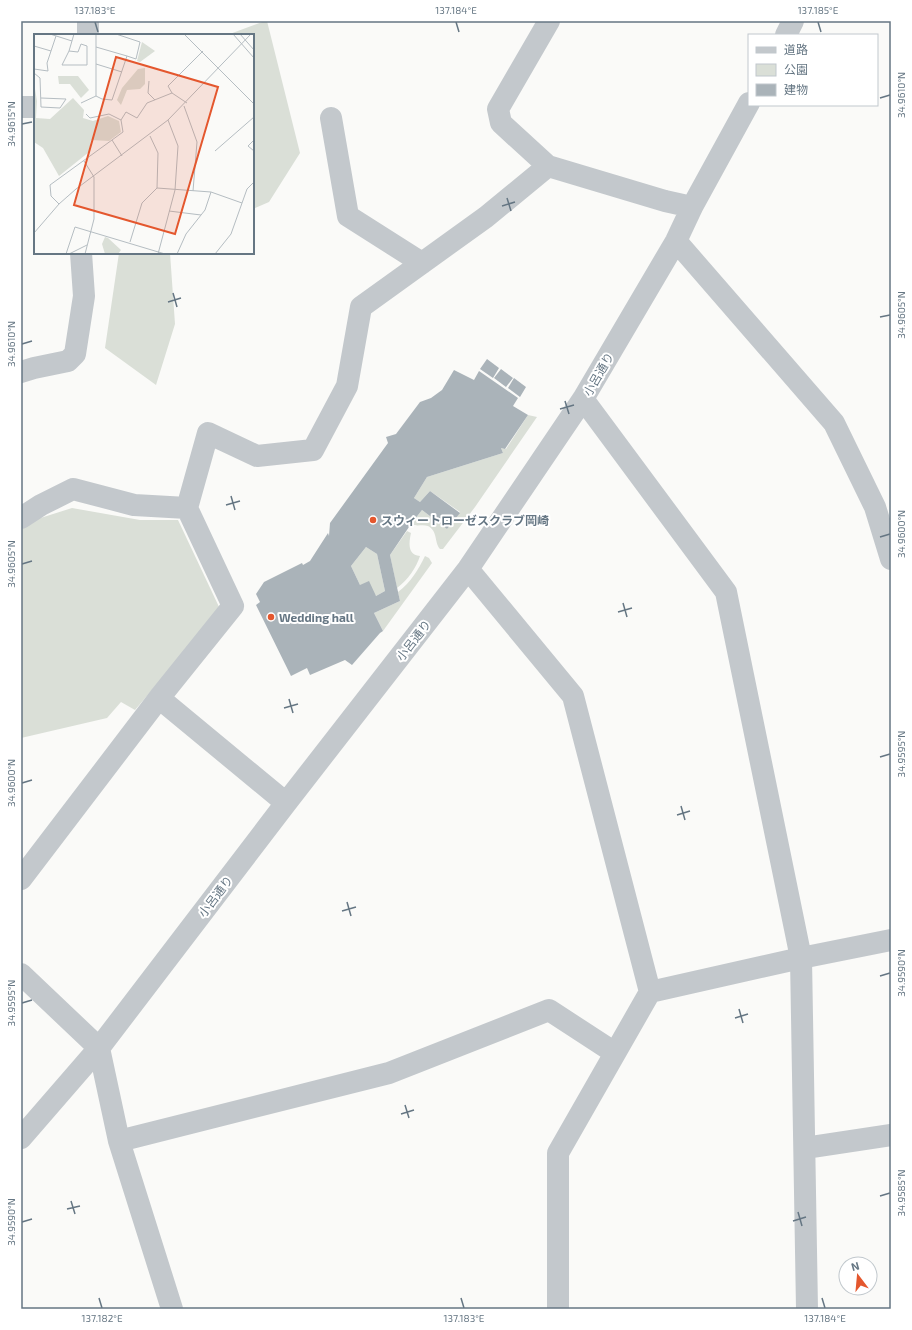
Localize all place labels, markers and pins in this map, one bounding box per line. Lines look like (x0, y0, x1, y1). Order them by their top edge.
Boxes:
place label: スウィートローゼスクラブ岡崎 (381, 513, 549, 527)
marker: スウィートローゼスクラブ岡崎 (368, 515, 378, 525)
place label: Wedding hall (279, 610, 354, 624)
marker: Wedding hall (266, 612, 276, 622)

